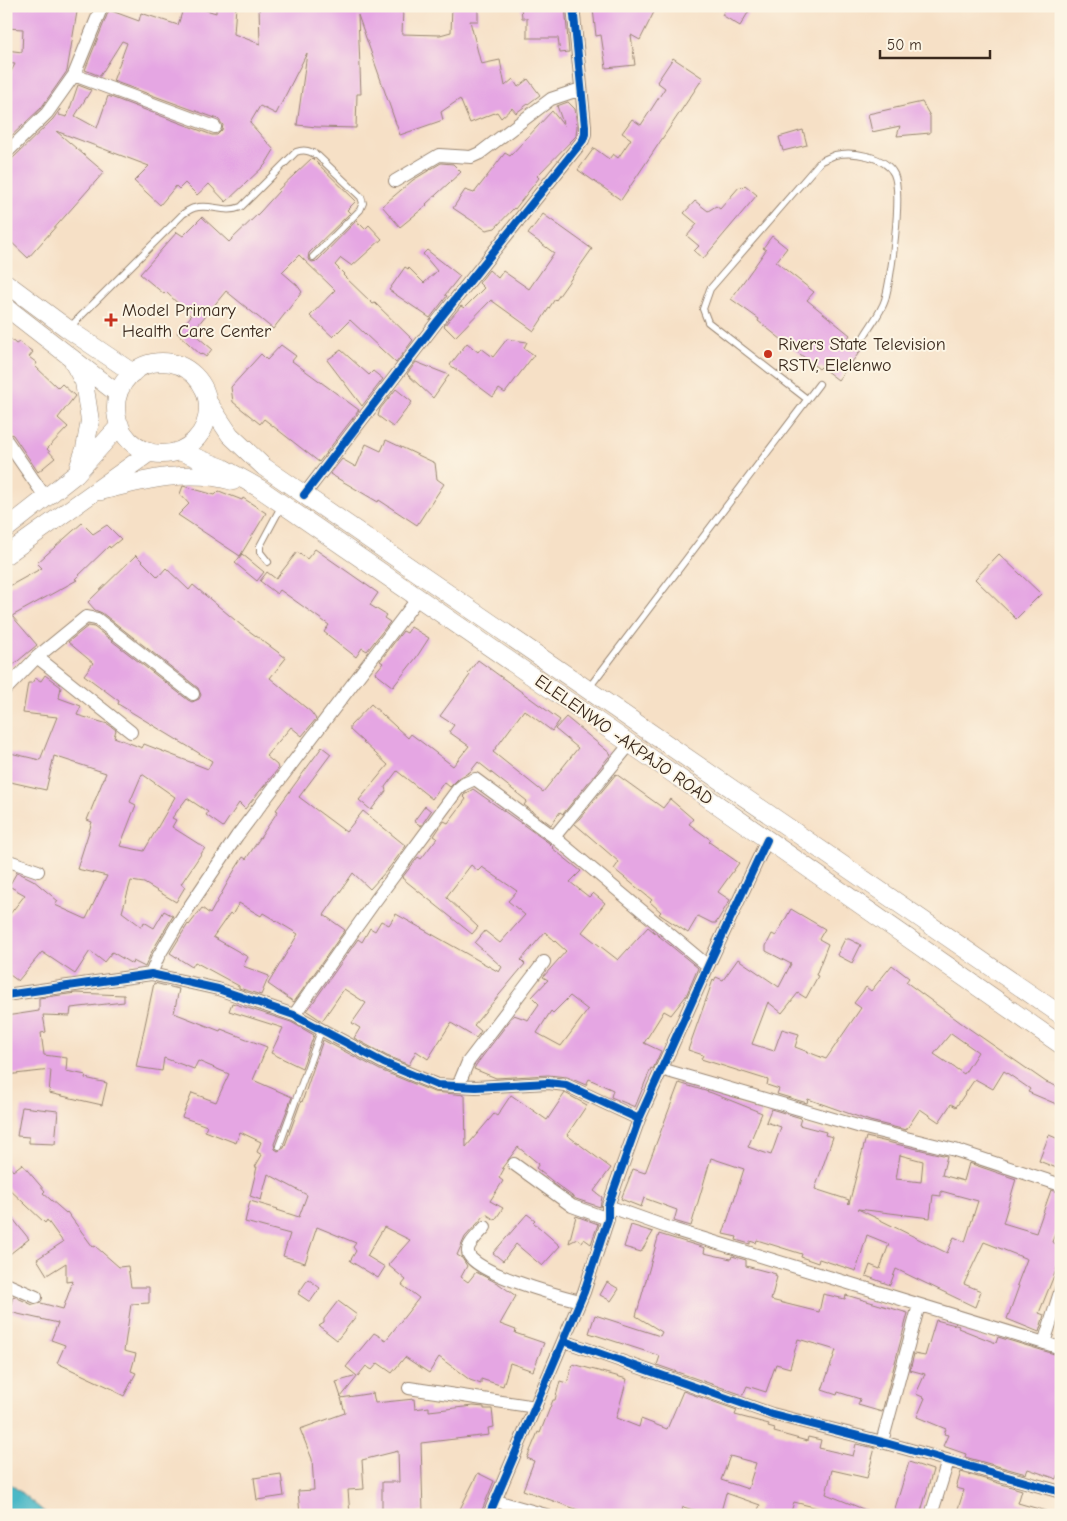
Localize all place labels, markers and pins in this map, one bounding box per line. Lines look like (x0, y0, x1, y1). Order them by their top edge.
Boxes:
place label: Model Primary Health Care Center (122, 300, 272, 342)
marker: Model Primary Health Care Center (104, 313, 118, 327)
place label: Rivers State Television RSTV, Elelenwo (778, 334, 946, 376)
marker: Rivers State Television RSTV, Elelenwo (762, 348, 774, 360)

